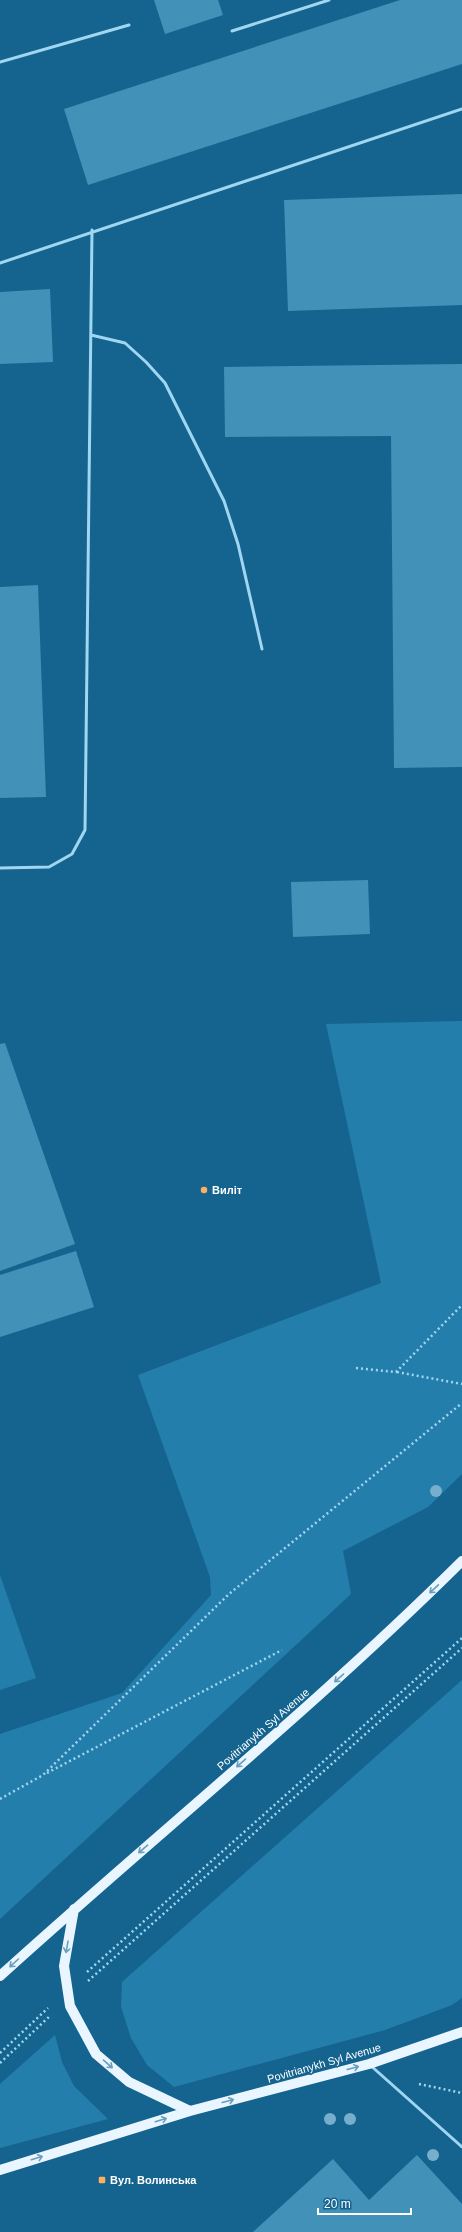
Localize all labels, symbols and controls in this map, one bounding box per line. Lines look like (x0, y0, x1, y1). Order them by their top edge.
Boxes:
place label: Виліт (212, 1184, 243, 1196)
marker: Виліт (199, 1185, 209, 1195)
one-way arrow (429, 1584, 439, 1594)
one-way arrow (334, 1673, 345, 1682)
street label: Povitrianykh Syl Avenue (215, 1686, 311, 1772)
one-way arrow (237, 1758, 247, 1767)
one-way arrow (138, 1844, 149, 1853)
one-way arrow (63, 1940, 71, 1953)
one-way arrow (9, 1959, 20, 1968)
street label: Povitrianykh Syl Avenue (266, 2041, 382, 2085)
one-way arrow (103, 2059, 113, 2068)
one-way arrow (347, 2064, 360, 2071)
one-way arrow (221, 2097, 234, 2105)
one-way arrow (155, 2116, 168, 2123)
one-way arrow (31, 2154, 44, 2161)
place label: Вул. Волинська (110, 2174, 197, 2186)
marker: Вул. Волинська (97, 2175, 107, 2185)
scale bar (318, 2190, 411, 2216)
text: 20 m (324, 2197, 351, 2211)

